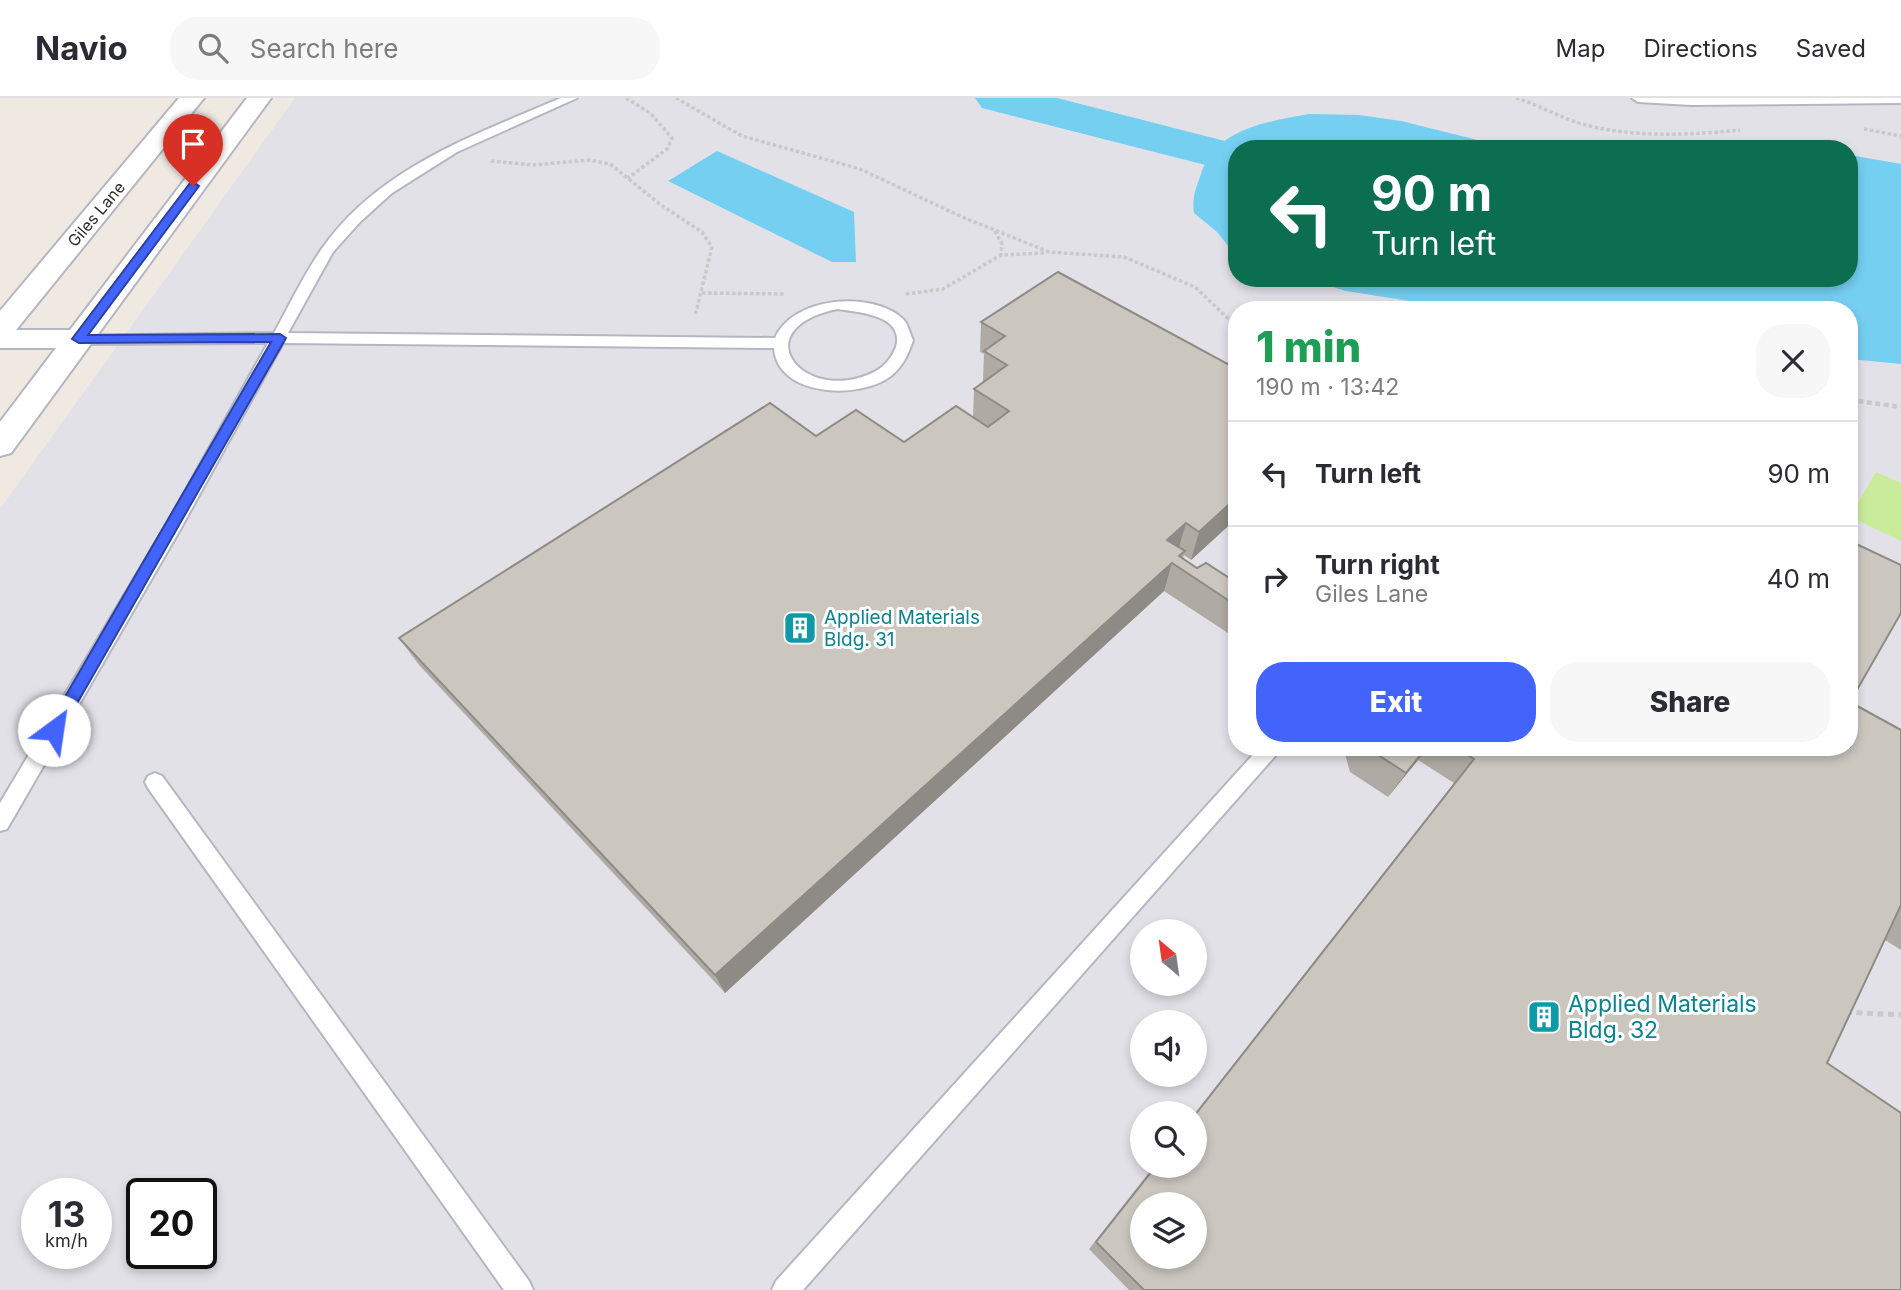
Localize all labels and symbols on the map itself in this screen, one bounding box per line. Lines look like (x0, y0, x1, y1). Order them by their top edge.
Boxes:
pin (163, 114, 223, 186)
street label: Giles Lane (63, 177, 129, 251)
place label: Applied Materials Bldg. 31 (824, 606, 980, 651)
building icon: Applied Materials Bldg. 31 (781, 609, 819, 647)
position arrow (17, 693, 91, 767)
north arrow (1130, 919, 1208, 996)
place label: Applied Materials Bldg. 32 (1568, 990, 1757, 1044)
building icon: Applied Materials Bldg. 32 (1525, 998, 1563, 1036)
speed limit sign: 20 (126, 1178, 217, 1269)

